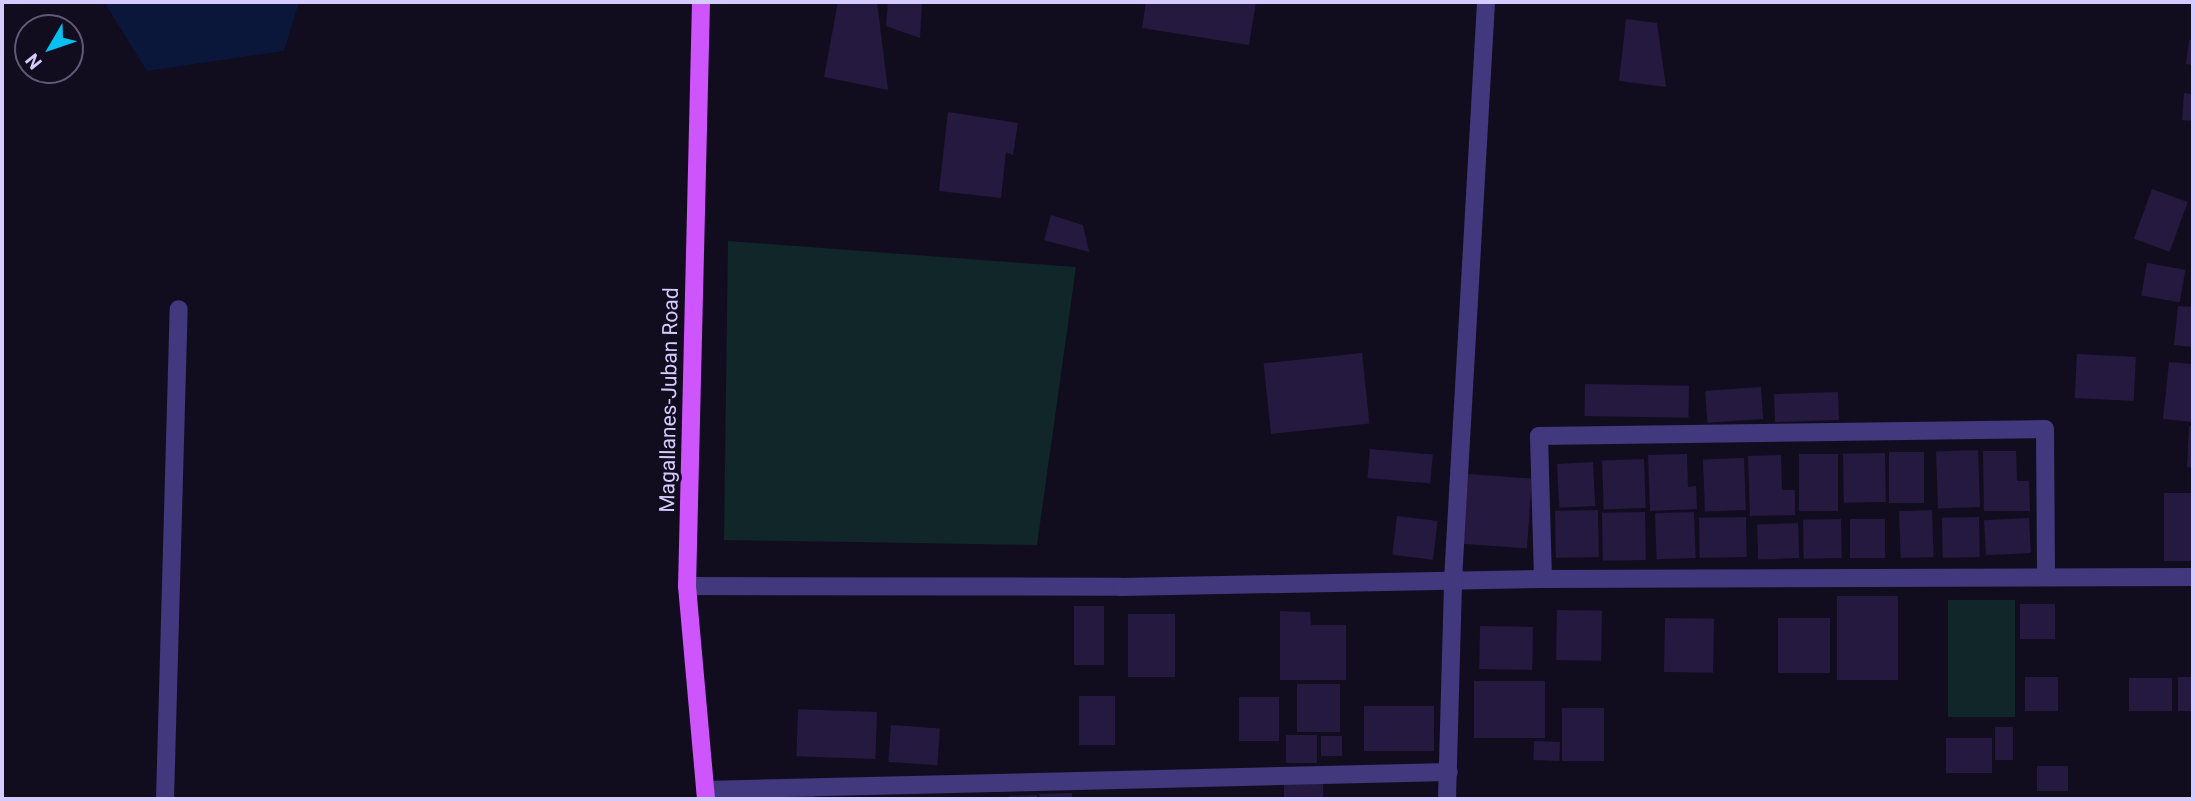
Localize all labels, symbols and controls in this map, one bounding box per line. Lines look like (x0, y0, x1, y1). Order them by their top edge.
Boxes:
north arrow (14, 14, 84, 84)
text: N (21, 49, 47, 74)
street label: Magallanes-Juban Road (654, 287, 684, 513)

